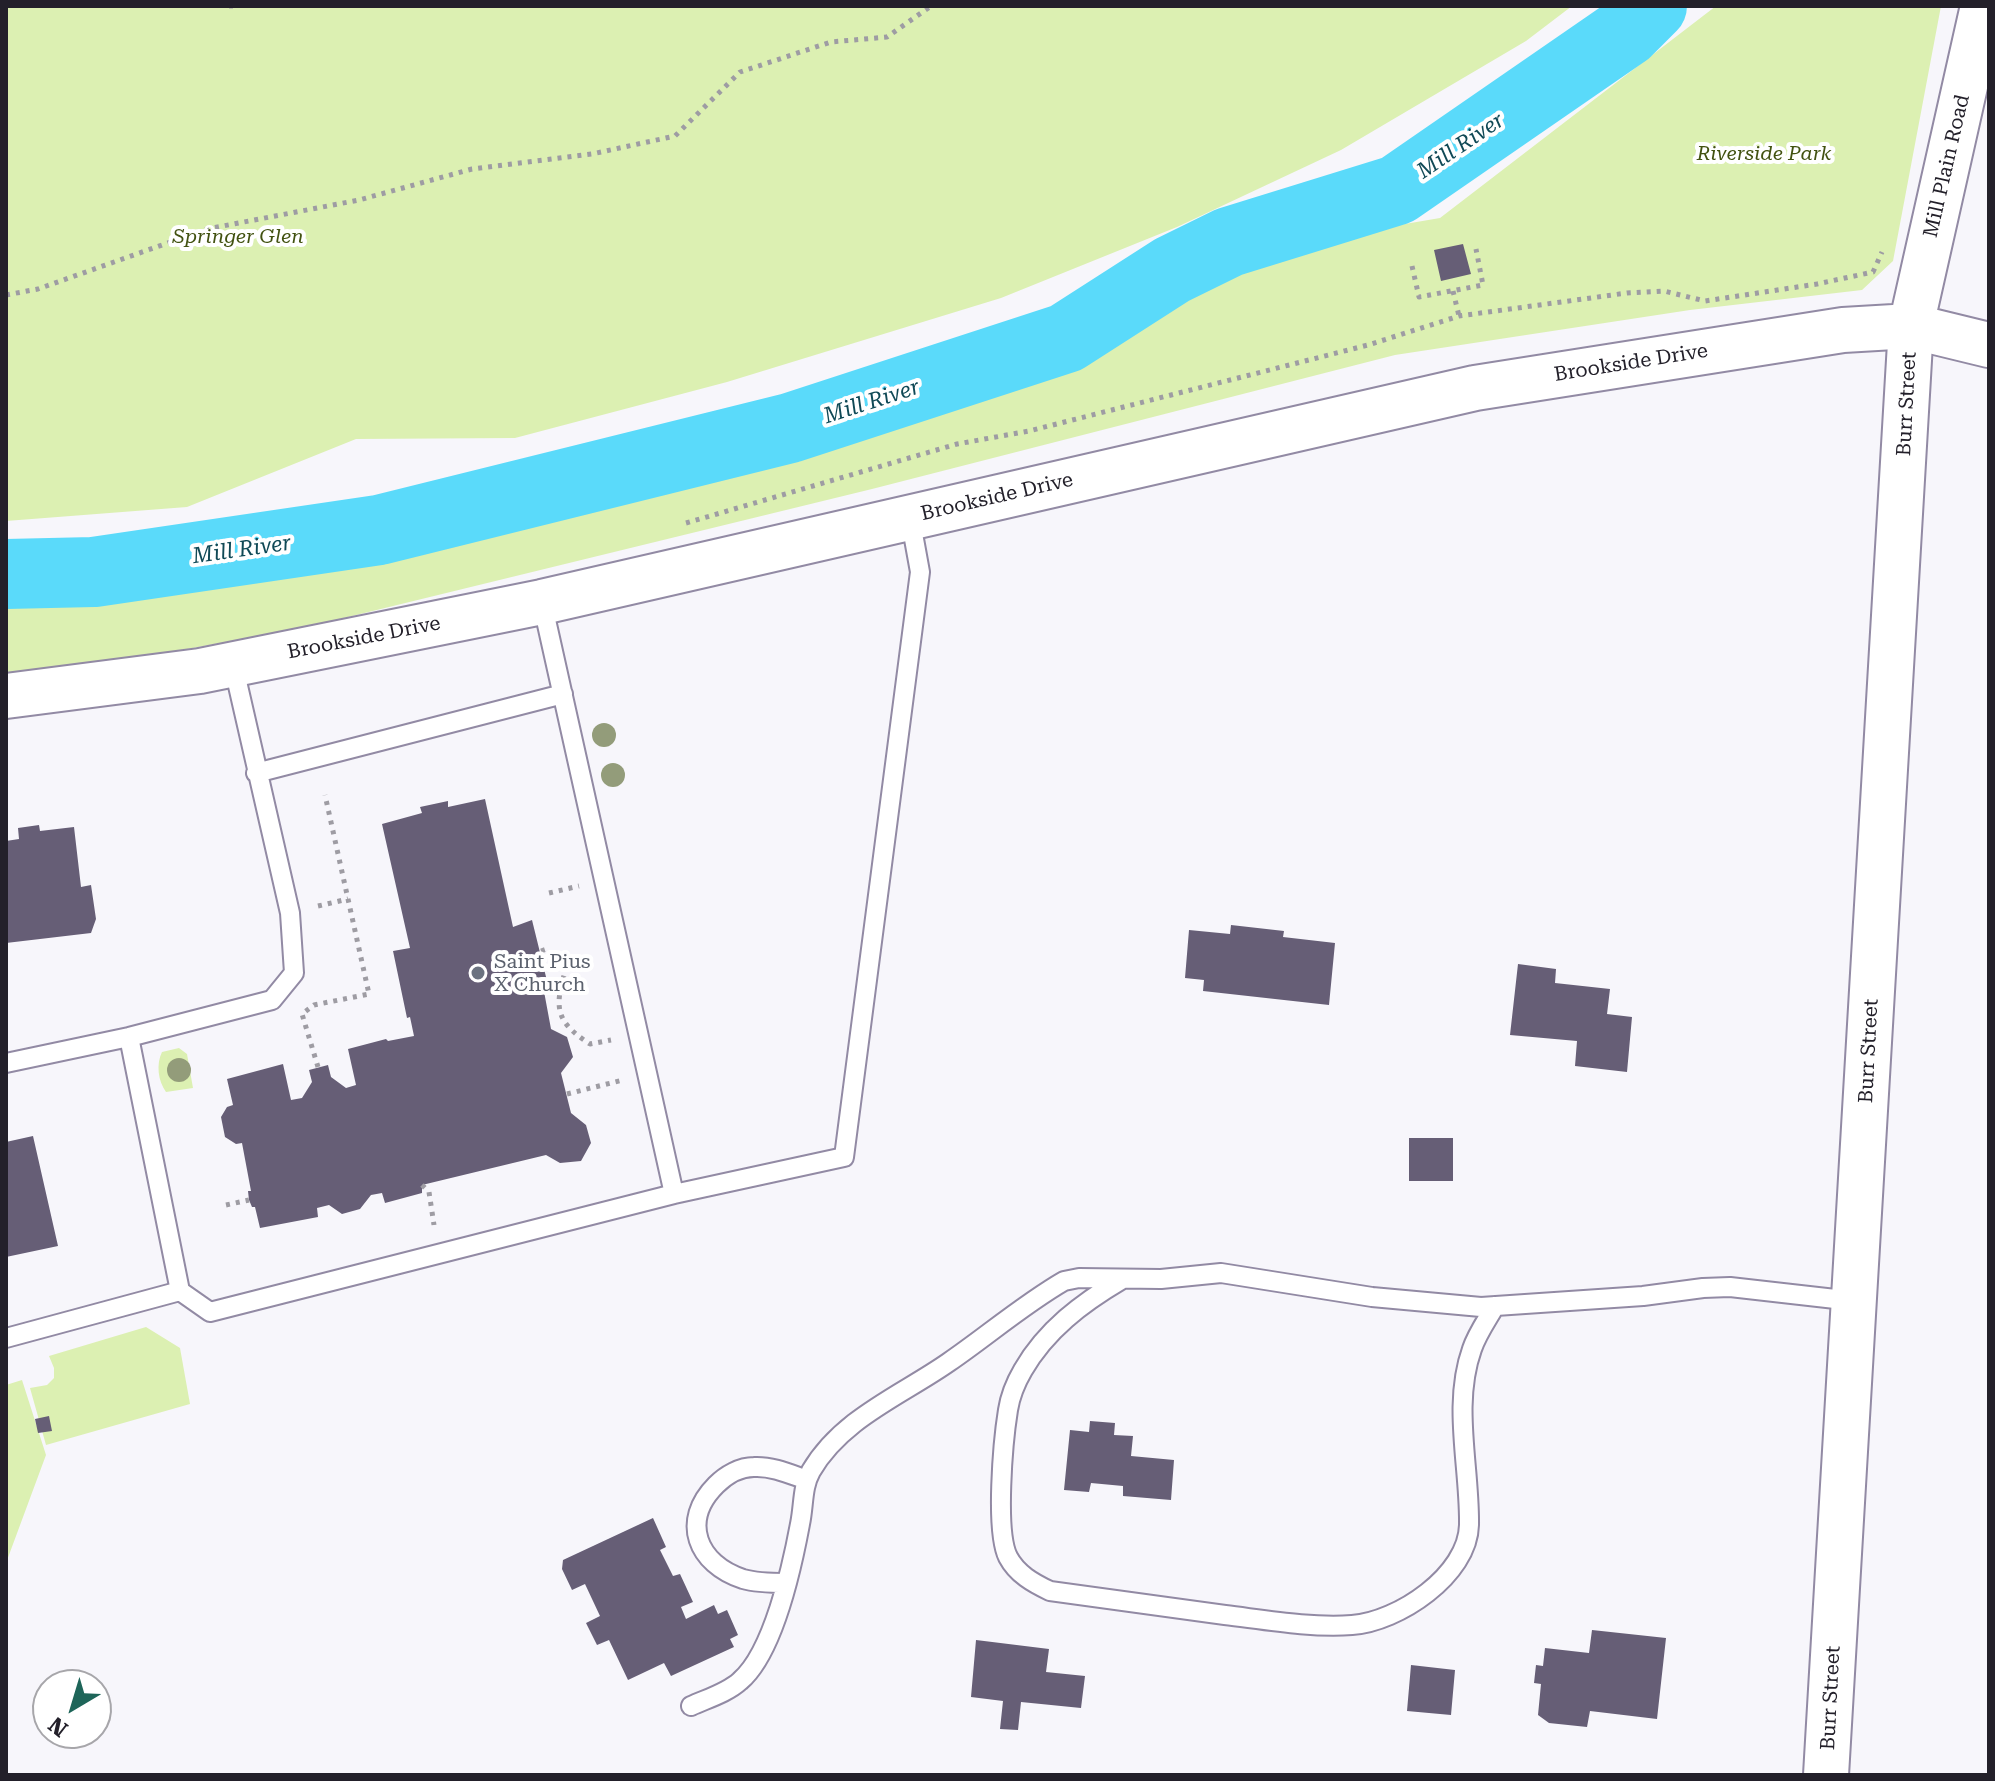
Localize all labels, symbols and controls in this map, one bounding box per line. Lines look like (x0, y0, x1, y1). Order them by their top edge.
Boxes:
street label: Mill Plain Road (1919, 92, 1975, 240)
water label: Mill River (1412, 107, 1510, 185)
park label: Riverside Park (1697, 142, 1831, 166)
park label: Springer Glen (172, 225, 304, 249)
street label: Brookside Drive (1552, 339, 1710, 387)
street label: Burr Street (1892, 351, 1922, 457)
water label: Mill River (821, 374, 923, 430)
street label: Brookside Drive (919, 468, 1075, 526)
water label: Mill River (191, 530, 293, 570)
street label: Brookside Drive (285, 611, 443, 665)
place label: Saint Pius X Church (494, 950, 590, 997)
marker: Saint Pius X Church (469, 964, 487, 982)
street label: Burr Street (1854, 998, 1884, 1104)
street label: Burr Street (1816, 1645, 1846, 1751)
north arrow (32, 1669, 112, 1749)
text: N (44, 1712, 73, 1742)

